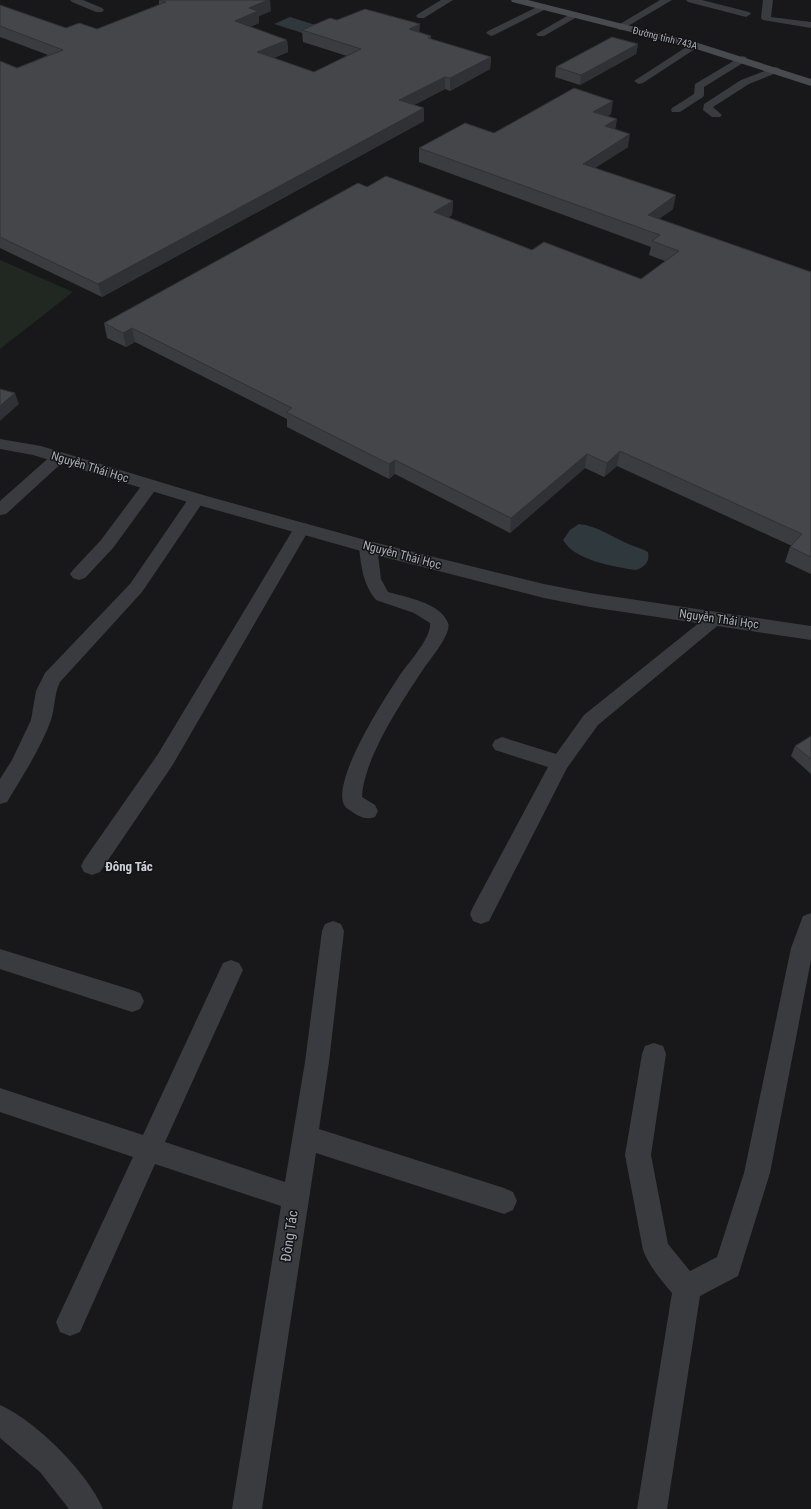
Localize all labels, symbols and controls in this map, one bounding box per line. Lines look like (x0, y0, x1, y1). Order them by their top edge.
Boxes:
street label: Đường tỉnh 743A (631, 25, 699, 51)
street label: Nguyễn Thái Học (50, 449, 131, 486)
street label: Nguyễn Thái Học (361, 538, 443, 572)
street label: Nguyễn Thái Học (678, 606, 760, 632)
district label: Đông Tác (105, 859, 153, 874)
street label: Đông Tác (277, 1209, 301, 1263)

